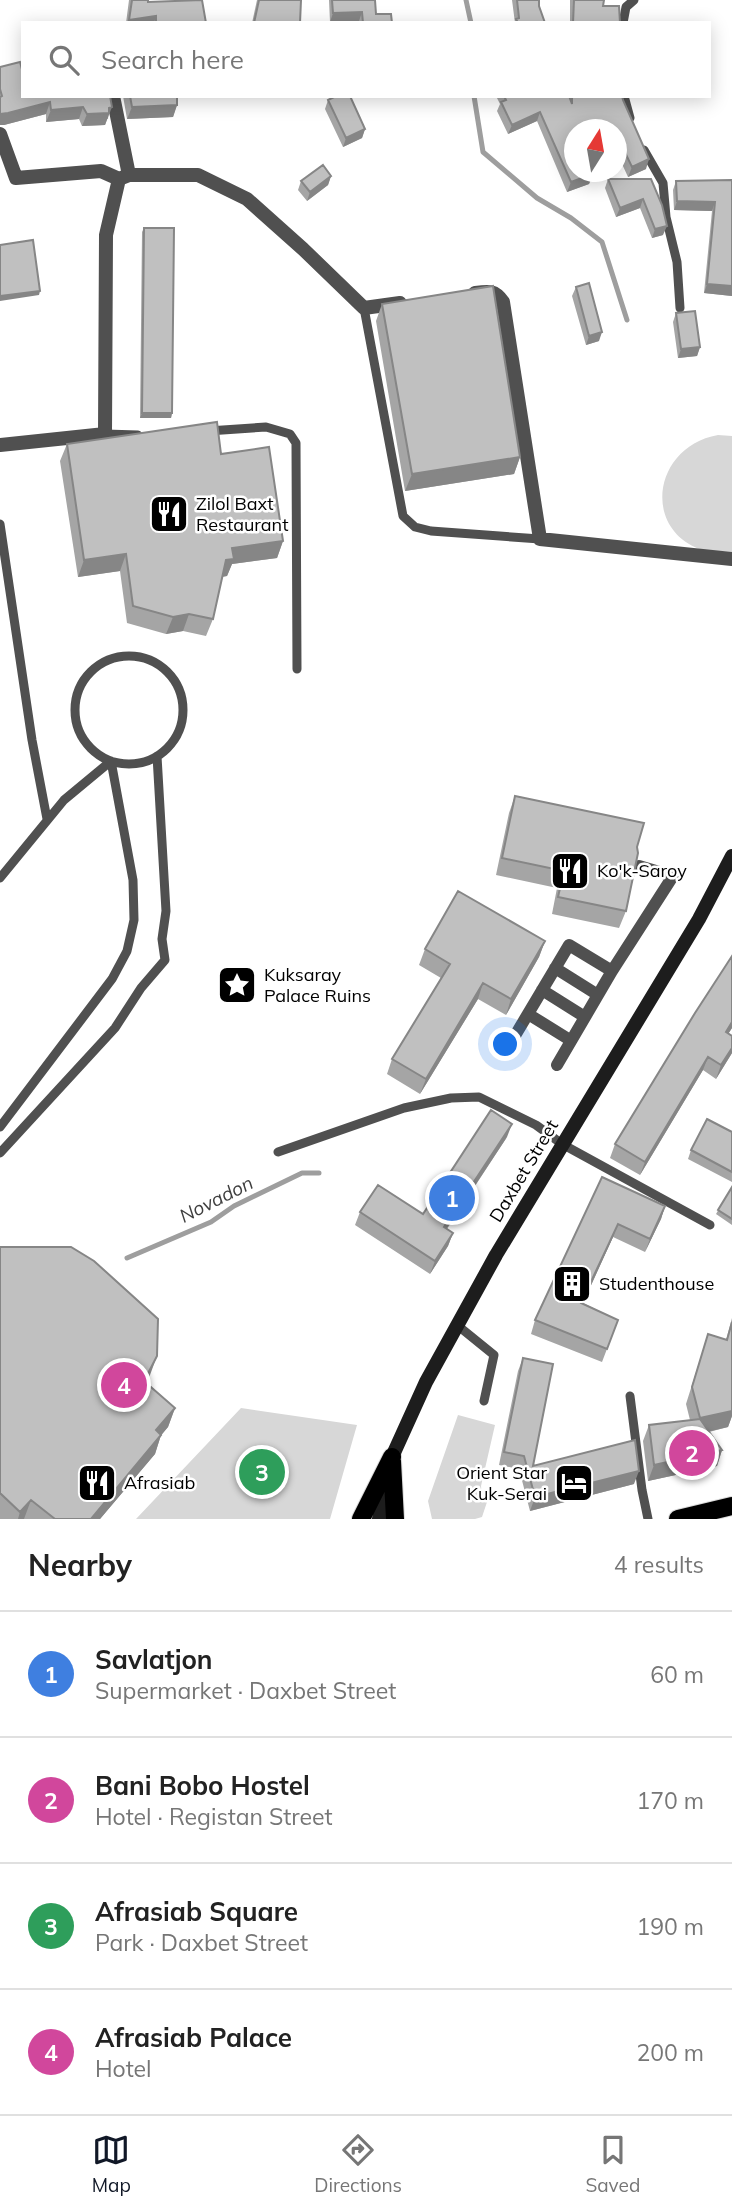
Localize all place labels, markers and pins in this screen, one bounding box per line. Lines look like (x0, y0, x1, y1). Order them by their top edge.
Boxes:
place label: Zilol Baxt Restaurant (196, 492, 288, 536)
restaurant icon: Zilol Baxt Restaurant (148, 493, 190, 535)
restaurant icon: Ko'k-Saroy (549, 850, 591, 892)
place label: Ko'k-Saroy (597, 859, 687, 882)
place label: Kuksaray Palace Ruins (264, 963, 371, 1007)
place icon: Kuksaray Palace Ruins (216, 964, 258, 1006)
pin: 1 (429, 1172, 475, 1224)
building icon: Studenthouse (551, 1263, 593, 1305)
place label: Studenthouse (599, 1272, 714, 1295)
pin: 4 (101, 1359, 147, 1411)
pin: 2 (669, 1427, 715, 1479)
pin: 3 (239, 1446, 285, 1498)
place label: Orient Star Kuk-Serai (456, 1461, 547, 1505)
restaurant icon: Afrasiab (76, 1462, 118, 1504)
hotel icon: Orient Star Kuk-Serai (553, 1462, 595, 1504)
place label: Afrasiab (124, 1471, 195, 1494)

